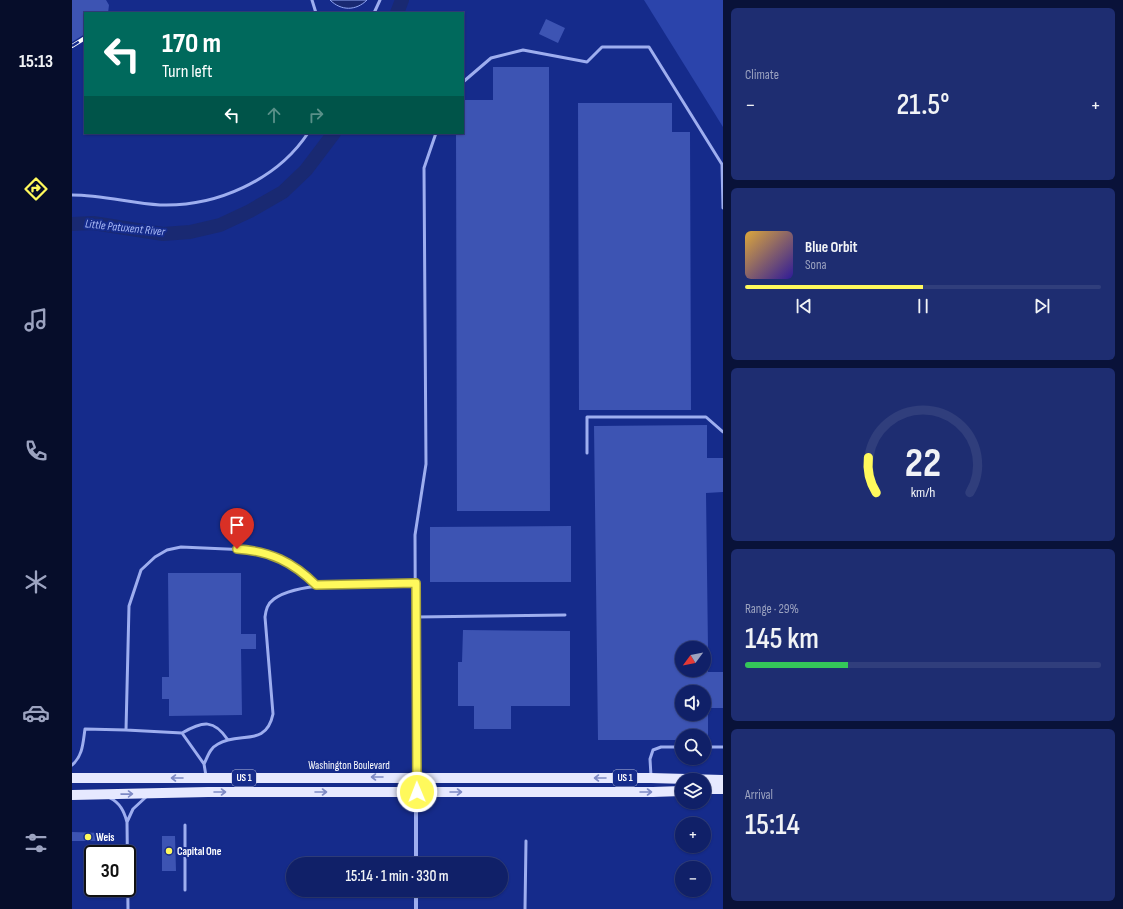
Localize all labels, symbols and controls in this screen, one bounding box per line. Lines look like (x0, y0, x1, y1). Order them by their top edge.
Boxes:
text: 170 m (162, 27, 221, 60)
icon: left (96, 28, 148, 80)
text: 15:13 (19, 51, 53, 72)
text: Turn left (162, 61, 213, 82)
text: Climate (745, 67, 779, 83)
text: 21.5° (896, 87, 950, 123)
text: − (745, 92, 756, 119)
text: + (1090, 92, 1101, 119)
icon: left (221, 104, 243, 126)
icon: ahead (263, 104, 285, 126)
icon: right (305, 104, 327, 126)
icon: directions (22, 175, 50, 203)
water label: Little Patuxent River (84, 216, 166, 240)
text: Blue Orbit (805, 238, 857, 257)
text: Sona (805, 257, 827, 273)
icon: previous (793, 295, 815, 317)
icon: pause (912, 295, 934, 317)
icon: next (1031, 295, 1053, 317)
icon: music (22, 306, 50, 334)
icon: phone (22, 437, 50, 465)
text: 22 (905, 438, 941, 487)
text: km/h (911, 483, 935, 500)
pin (220, 508, 254, 549)
icon: arrive (226, 514, 248, 536)
icon: climate (22, 568, 50, 596)
text: Range · 29% (745, 601, 799, 617)
text: 145 km (745, 621, 819, 657)
north arrow (675, 641, 711, 677)
map controls (675, 641, 711, 897)
button: sound (675, 685, 711, 721)
icon: car (22, 699, 50, 727)
button: search (675, 729, 711, 765)
street label: Washington Boulevard (308, 759, 390, 772)
road number: US 1 (232, 770, 256, 786)
road number: US 1 (613, 770, 637, 786)
position arrow (396, 771, 438, 813)
one-way arrow (371, 773, 384, 781)
button: layers (675, 773, 711, 809)
one-way arrow (171, 774, 184, 782)
one-way arrow (594, 774, 607, 782)
text: Arrival (745, 787, 773, 803)
one-way arrow (213, 788, 226, 796)
one-way arrow (314, 788, 327, 796)
one-way arrow (449, 788, 462, 796)
one-way arrow (639, 788, 652, 796)
one-way arrow (120, 790, 133, 797)
text: 15:14 (745, 807, 800, 843)
button: + (675, 817, 711, 853)
icon: filters (22, 829, 50, 857)
place label: Weis (96, 831, 115, 844)
marker: Weis (83, 832, 93, 842)
speed limit sign: 30 (84, 845, 136, 897)
place label: Capital One (177, 845, 222, 858)
marker: Capital One (164, 846, 174, 856)
button: − (675, 861, 711, 897)
text: 15:14 · 1 min · 330 m (345, 867, 449, 886)

